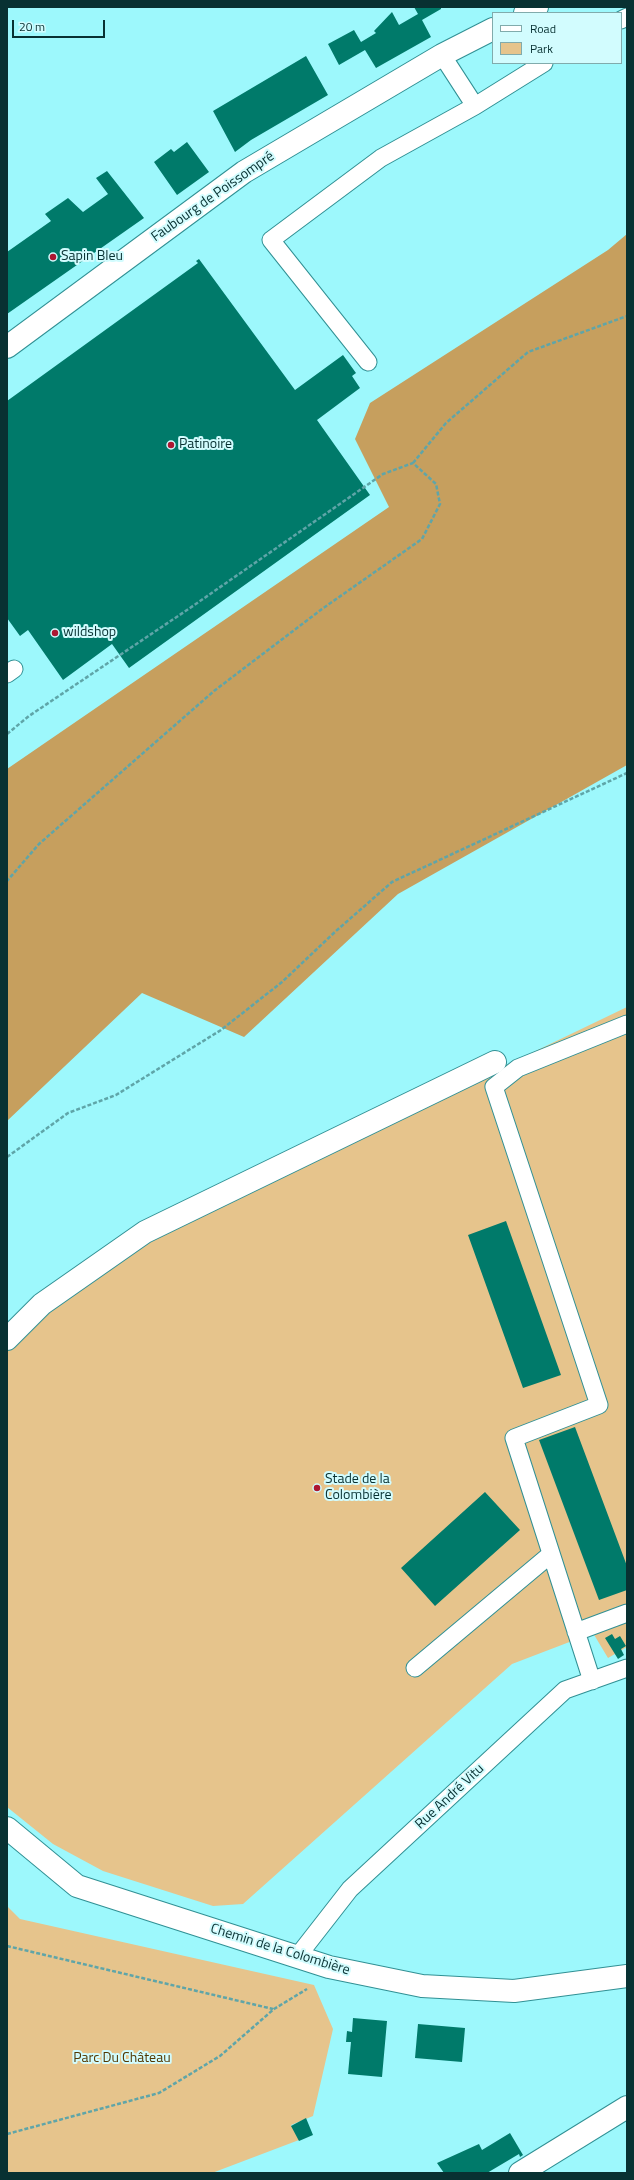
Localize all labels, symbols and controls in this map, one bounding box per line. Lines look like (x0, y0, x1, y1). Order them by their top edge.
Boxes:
scale bar (14, 12, 107, 38)
legend (492, 12, 622, 64)
text: 20 m (19, 17, 45, 36)
text: Road (530, 19, 556, 38)
text: Park (530, 39, 553, 58)
street label: Faubourg de Poissompré (148, 148, 278, 246)
place label: Sapin Bleu (61, 249, 123, 265)
marker: Sapin Bleu (48, 252, 58, 262)
place label: Patinoire (179, 437, 232, 453)
marker: Patinoire (166, 440, 176, 450)
place label: wildshop (63, 625, 116, 641)
marker: wildshop (50, 628, 60, 638)
place label: Stade de la Colombière (325, 1472, 391, 1504)
marker: Stade de la Colombière (312, 1483, 322, 1493)
street label: Rue André Vitu (412, 1761, 488, 1833)
street label: Chemin de la Colombière (208, 1921, 352, 1979)
park label: Parc Du Château (73, 2051, 171, 2067)

